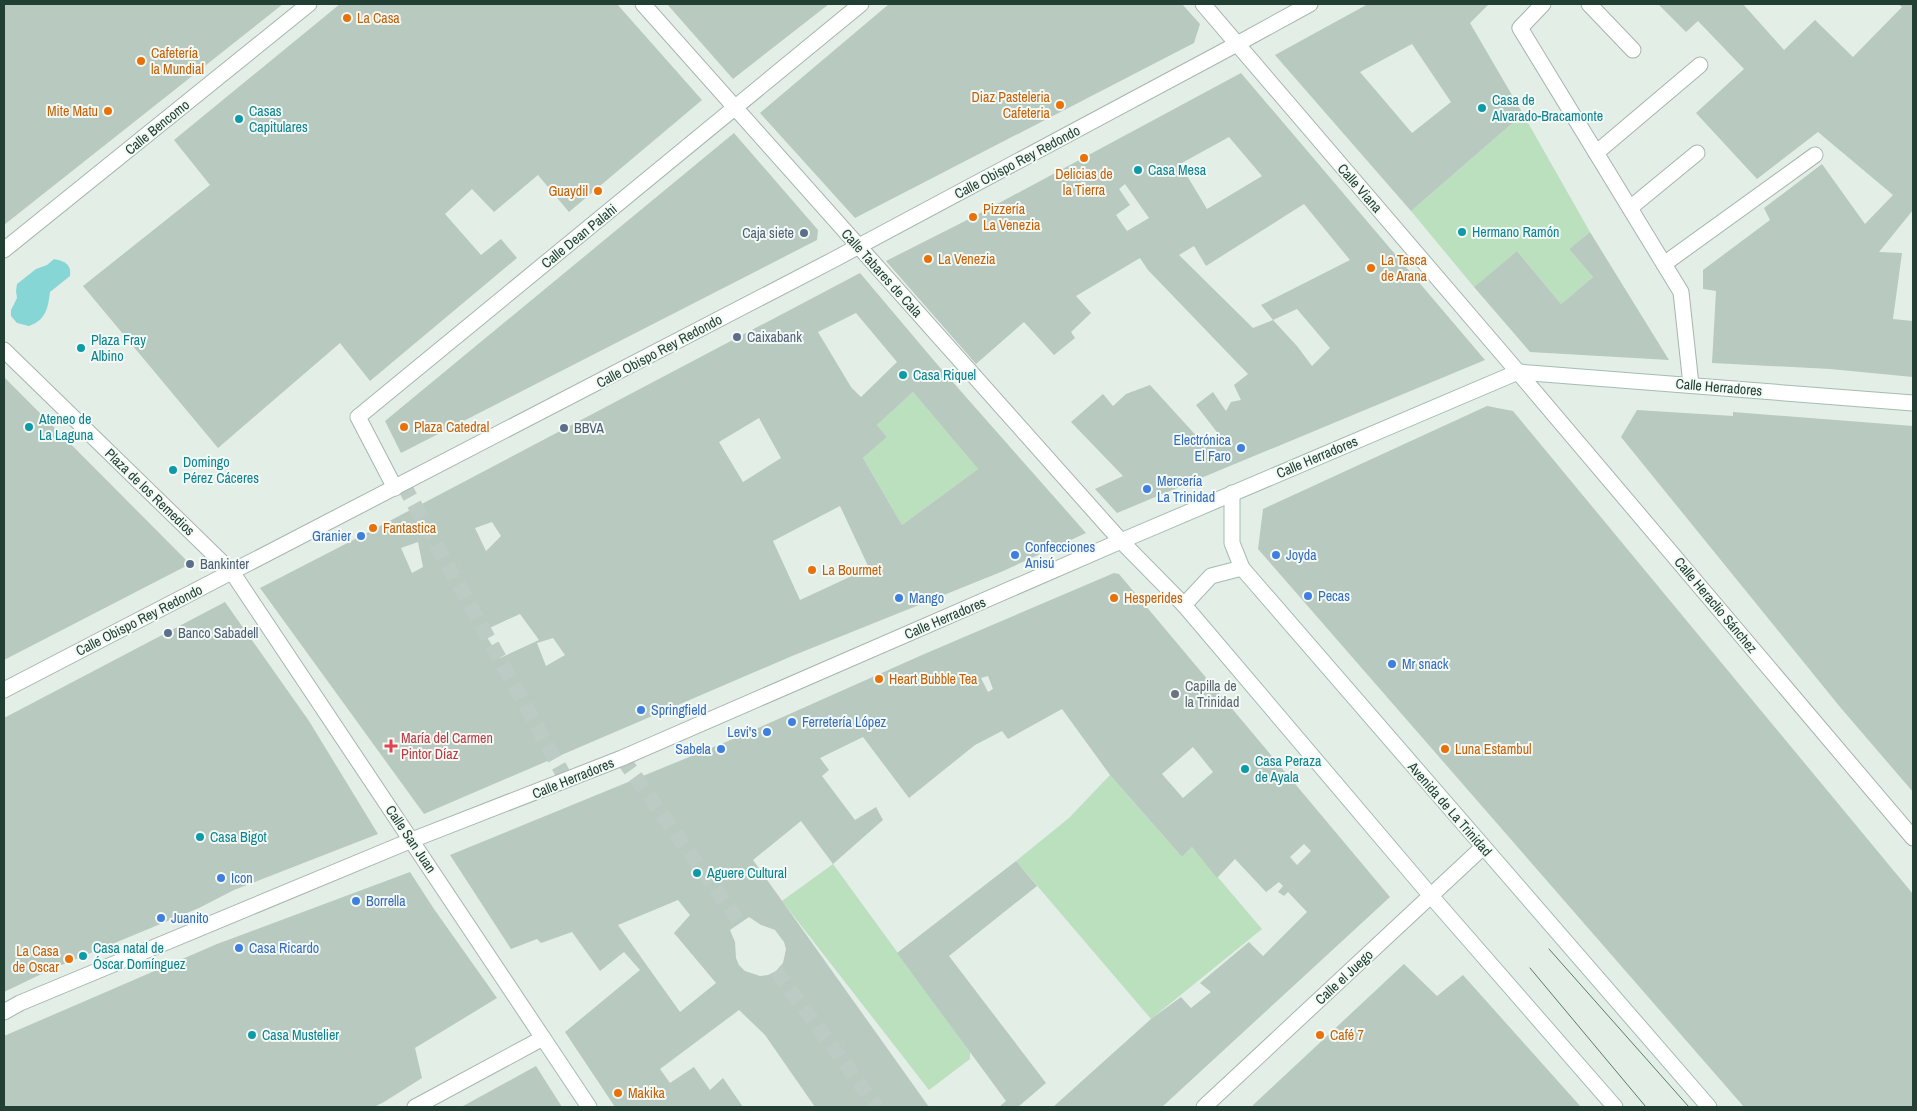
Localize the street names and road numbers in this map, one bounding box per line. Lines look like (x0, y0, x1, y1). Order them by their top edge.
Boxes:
street label: Calle Bencomo (121, 96, 193, 158)
street label: Calle Obispo Rey Redondo (951, 121, 1083, 203)
street label: Calle Viana (1334, 160, 1387, 217)
street label: Calle Dean Palahi (537, 200, 621, 272)
street label: Calle Tabares de Cala (838, 225, 927, 321)
street label: Calle Obispo Rey Redondo (593, 310, 725, 392)
street label: Calle Herradores (1675, 374, 1763, 400)
street label: Calle Herradores (1274, 432, 1361, 482)
street label: Plaza de los Remedios (101, 445, 199, 540)
street label: Calle Heraclio Sánchez (1671, 553, 1762, 657)
street label: Calle Obispo Rey Redondo (73, 580, 205, 660)
street label: Calle Herradores (902, 593, 989, 643)
street label: Calle Herradores (529, 753, 617, 803)
street label: Avenida de La Trinidad (1403, 757, 1496, 860)
street label: Calle San Juan (382, 802, 440, 876)
street label: Calle el Juego (1311, 946, 1377, 1008)

